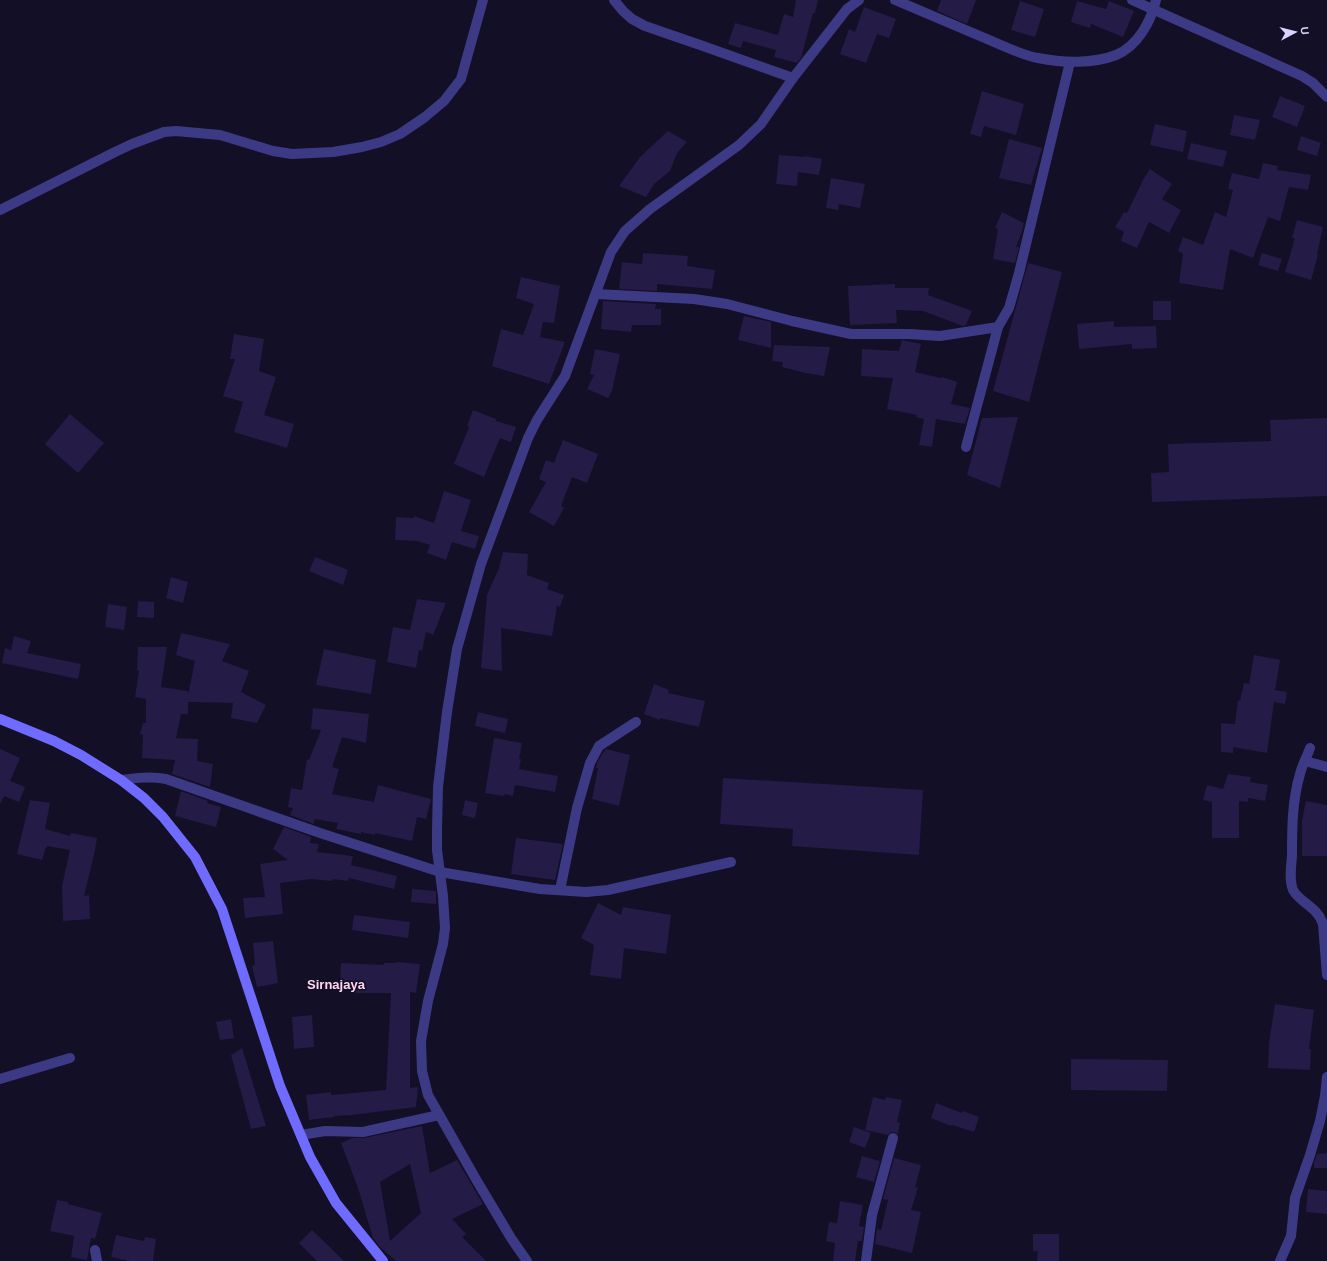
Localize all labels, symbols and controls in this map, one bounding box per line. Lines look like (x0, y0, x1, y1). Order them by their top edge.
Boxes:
north arrow (1275, 12, 1315, 52)
text: U (1298, 26, 1311, 36)
district label: Sirnajaya (307, 977, 366, 992)

